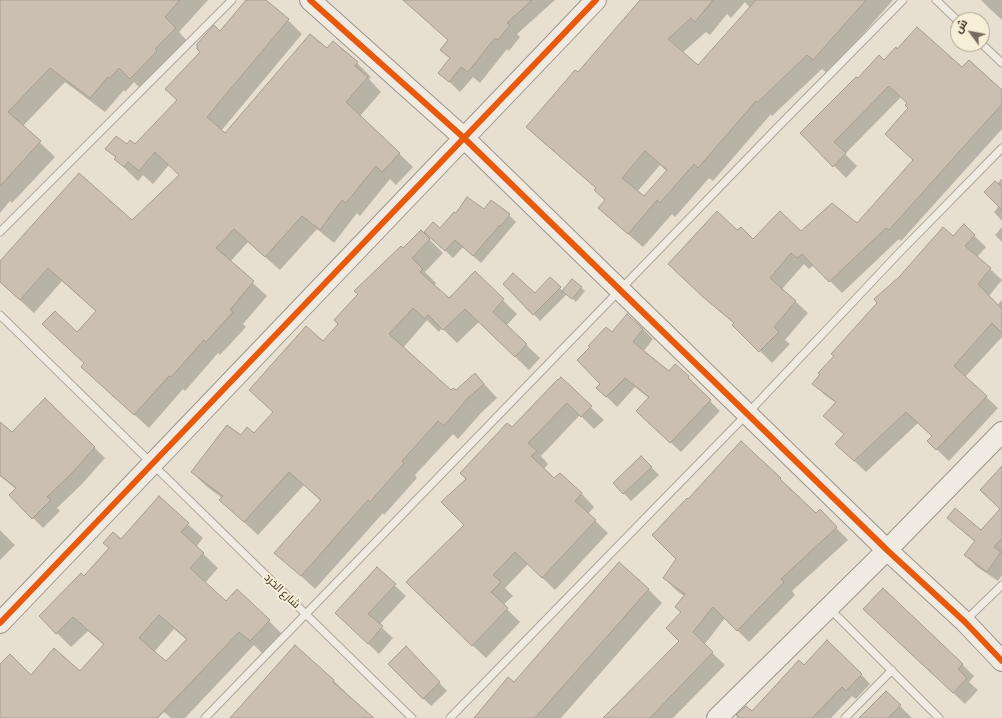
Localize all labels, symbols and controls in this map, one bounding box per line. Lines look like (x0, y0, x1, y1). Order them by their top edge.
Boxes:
north arrow (950, 12, 990, 52)
text: ش (952, 17, 970, 35)
street label: شارع الخرد (261, 571, 303, 611)

